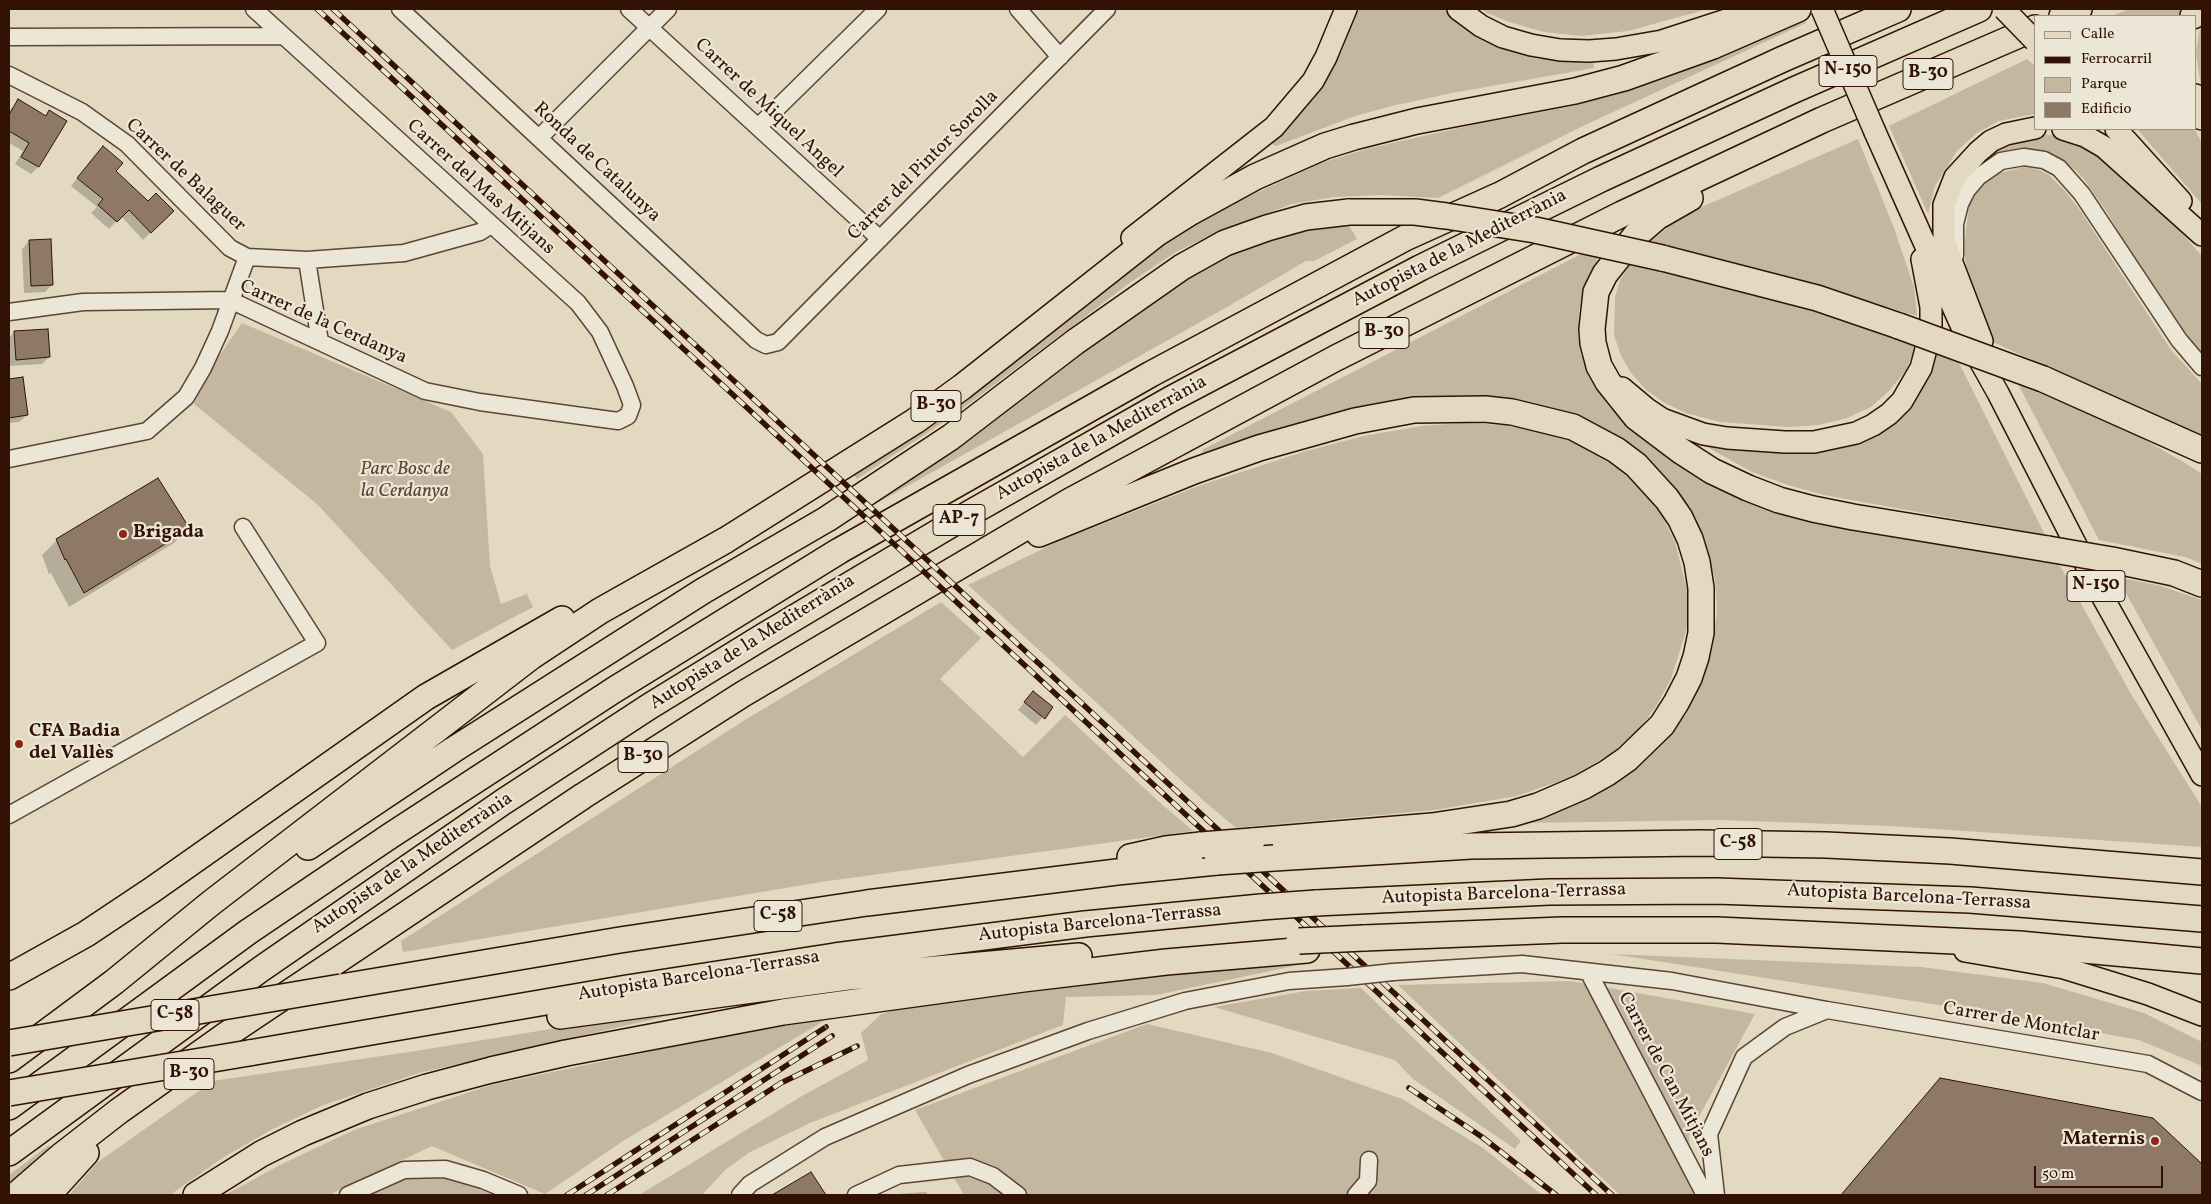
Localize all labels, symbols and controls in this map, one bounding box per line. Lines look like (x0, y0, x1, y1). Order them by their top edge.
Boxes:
legend (2034, 15, 2196, 130)
text: Calle (2081, 24, 2114, 45)
street label: Carrer de Miquel Angel (689, 34, 847, 184)
text: Ferrocarril (2081, 49, 2152, 70)
road number: N-150 (1819, 56, 1877, 86)
road number: B-30 (1903, 59, 1953, 90)
text: Parque (2081, 74, 2127, 95)
street label: Carrer del Pintor Sorolla (844, 86, 1004, 246)
street label: Ronda de Catalunya (528, 98, 664, 228)
text: Edificio (2081, 99, 2132, 120)
street label: Carrer de Balaguer (120, 114, 250, 238)
street label: Carrer del Mas Mitjans (401, 116, 559, 260)
street label: Autopista de la Mediterrània (1349, 185, 1571, 313)
street label: Carrer de la Cerdanya (236, 276, 410, 370)
road number: B-30 (1359, 317, 1409, 348)
street label: Autopista de la Mediterrània (993, 371, 1211, 507)
road number: B-30 (911, 391, 961, 422)
park label: Parc Bosc de la Cerdanya (360, 460, 450, 504)
road number: AP-7 (933, 504, 985, 536)
place label: Brigada (133, 523, 204, 545)
marker: Brigada (117, 528, 129, 540)
street label: Autopista de la Mediterrània (646, 570, 860, 716)
road number: N-150 (2067, 570, 2125, 602)
place label: CFA Badia del Vallès (29, 722, 120, 766)
marker: CFA Badia del Vallès (13, 738, 25, 750)
road number: B-30 (618, 742, 668, 772)
street label: Autopista de la Mediterrània (308, 788, 518, 940)
road number: C-58 (1714, 829, 1762, 860)
street label: Autopista Barcelona-Terrassa (1381, 879, 1627, 911)
street label: Autopista Barcelona-Terrassa (1786, 880, 2032, 916)
road number: C-58 (754, 900, 802, 931)
street label: Autopista Barcelona-Terrassa (977, 900, 1223, 948)
street label: Autopista Barcelona-Terrassa (576, 947, 822, 1007)
street label: Carrer de Can Mitjans (1612, 989, 1718, 1161)
street label: Carrer de Montclar (1941, 998, 2101, 1048)
road number: C-58 (151, 1000, 199, 1030)
road number: B-30 (164, 1058, 214, 1090)
place label: Maternis (2063, 1130, 2145, 1152)
marker: Maternis (2149, 1135, 2161, 1147)
scale bar (2036, 1156, 2165, 1188)
text: 50 m (2042, 1164, 2074, 1185)

